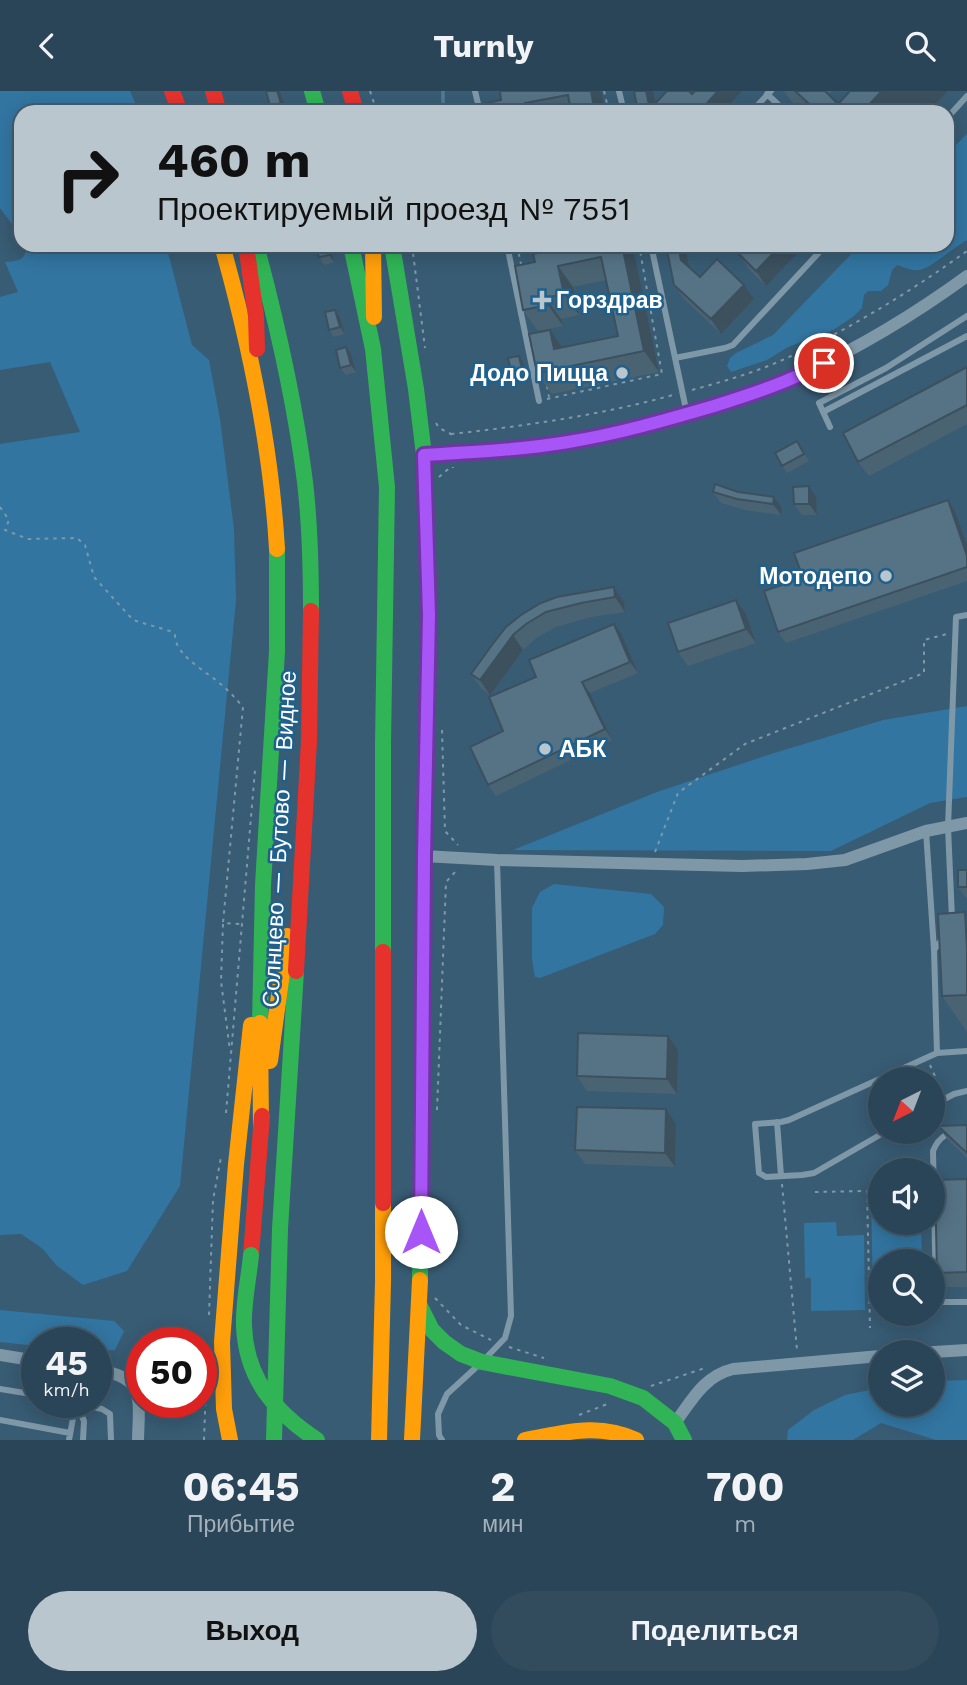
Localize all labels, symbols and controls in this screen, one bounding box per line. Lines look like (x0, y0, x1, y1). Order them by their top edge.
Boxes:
icon: back (28, 27, 66, 65)
text: Turnly (433, 27, 534, 65)
icon: search (901, 27, 939, 65)
text: 460 m (157, 131, 311, 189)
icon: right (42, 133, 133, 224)
text: Проектируемый проезд № 7551 (157, 190, 631, 228)
place label: Горздрав (556, 287, 663, 314)
marker: Горздрав (534, 292, 550, 308)
pin (794, 333, 854, 393)
icon: arrive (805, 344, 843, 382)
place label: Додо Пицца (470, 360, 608, 387)
marker: Додо Пицца (614, 365, 630, 381)
place label: Мотодепо (759, 563, 872, 590)
marker: Мотодепо (878, 568, 894, 584)
street label: Солнцево — Бутово — Видное (257, 670, 302, 1008)
place label: АБК (559, 736, 607, 763)
marker: АБК (537, 741, 553, 757)
north arrow (868, 1067, 945, 1145)
map controls (868, 1067, 945, 1417)
button: sound (868, 1158, 945, 1235)
position arrow (384, 1195, 458, 1269)
button: search (868, 1249, 945, 1326)
speed limit sign: 50 (126, 1327, 217, 1418)
button: layers (868, 1340, 945, 1417)
text: 45 (45, 1342, 88, 1384)
text: km/h (43, 1379, 90, 1400)
text: 06:45 (182, 1462, 300, 1511)
text: 2 (490, 1462, 515, 1511)
text: 700 (706, 1462, 785, 1511)
text: Прибытие (187, 1511, 295, 1538)
text: мин (482, 1511, 524, 1538)
text: m (734, 1511, 756, 1538)
button: Выход (28, 1591, 477, 1671)
button: Поделиться (491, 1591, 939, 1671)

